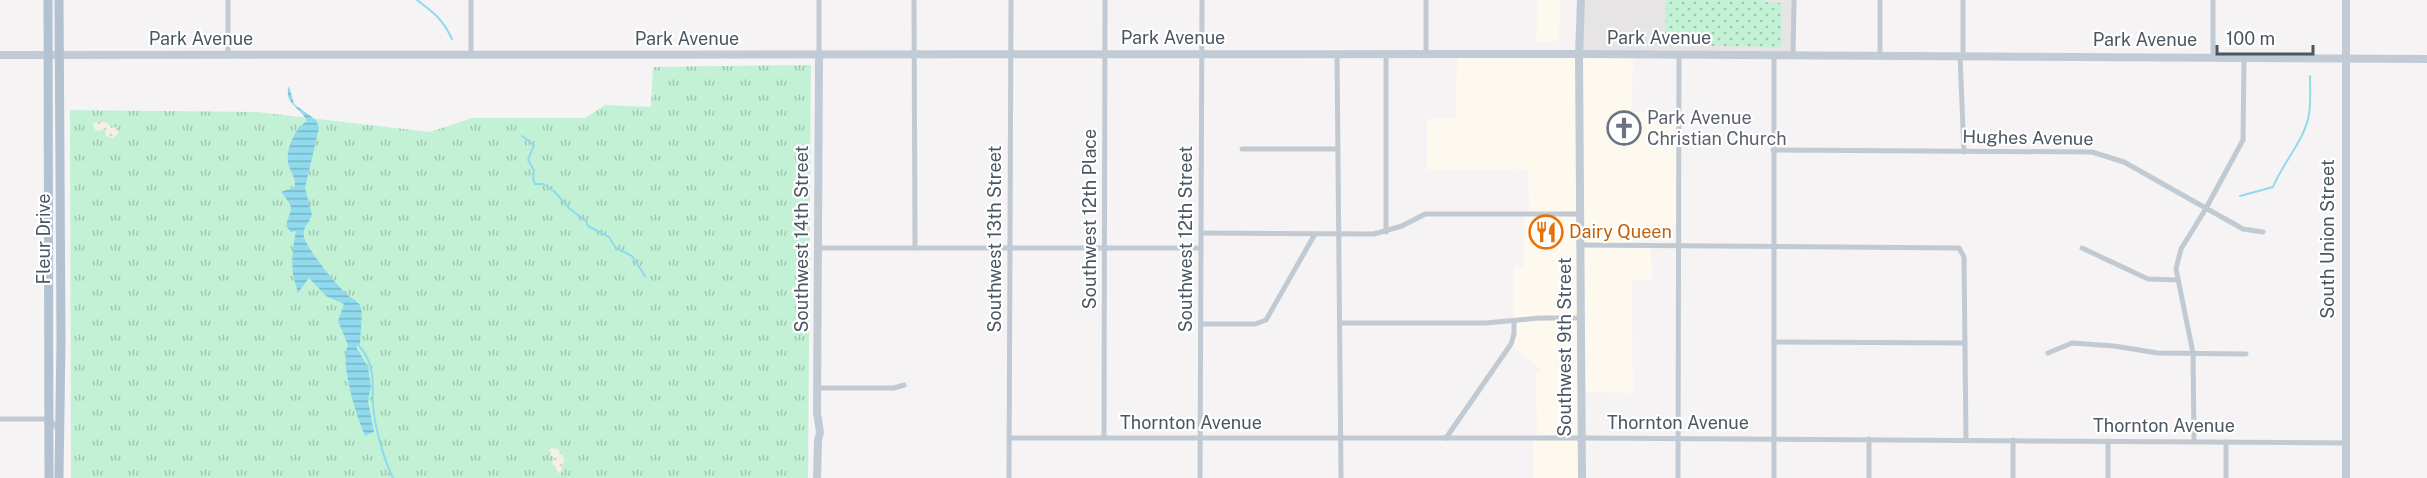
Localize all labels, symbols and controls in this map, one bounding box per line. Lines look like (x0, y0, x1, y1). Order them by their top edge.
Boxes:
scale bar (2217, 18, 2313, 56)
street label: Park Avenue (1121, 27, 1225, 48)
street label: Park Avenue (1607, 27, 1711, 48)
street label: Park Avenue (149, 28, 253, 49)
street label: Park Avenue (635, 28, 739, 49)
text: 100 m (2226, 28, 2275, 49)
street label: Park Avenue (2093, 29, 2197, 50)
place label: Park Avenue Christian Church (1647, 107, 1787, 149)
church icon: Park Avenue Christian Church (1606, 110, 1642, 146)
street label: Hughes Avenue (1962, 126, 2094, 149)
street label: Southwest 12th Place (1079, 129, 1100, 309)
street label: Southwest 13th Street (984, 145, 1005, 333)
street label: Southwest 14th Street (791, 146, 812, 332)
street label: Southwest 12th Street (1175, 146, 1196, 332)
street label: South Union Street (2317, 159, 2338, 319)
street label: Fleur Drive (33, 194, 54, 284)
restaurant icon: Dairy Queen (1528, 214, 1564, 250)
place label: Dairy Queen (1569, 221, 1672, 242)
street label: Southwest 9th Street (1554, 257, 1575, 437)
street label: Thornton Avenue (1120, 412, 1262, 433)
street label: Thornton Avenue (1607, 412, 1749, 433)
street label: Thornton Avenue (2093, 415, 2235, 436)

